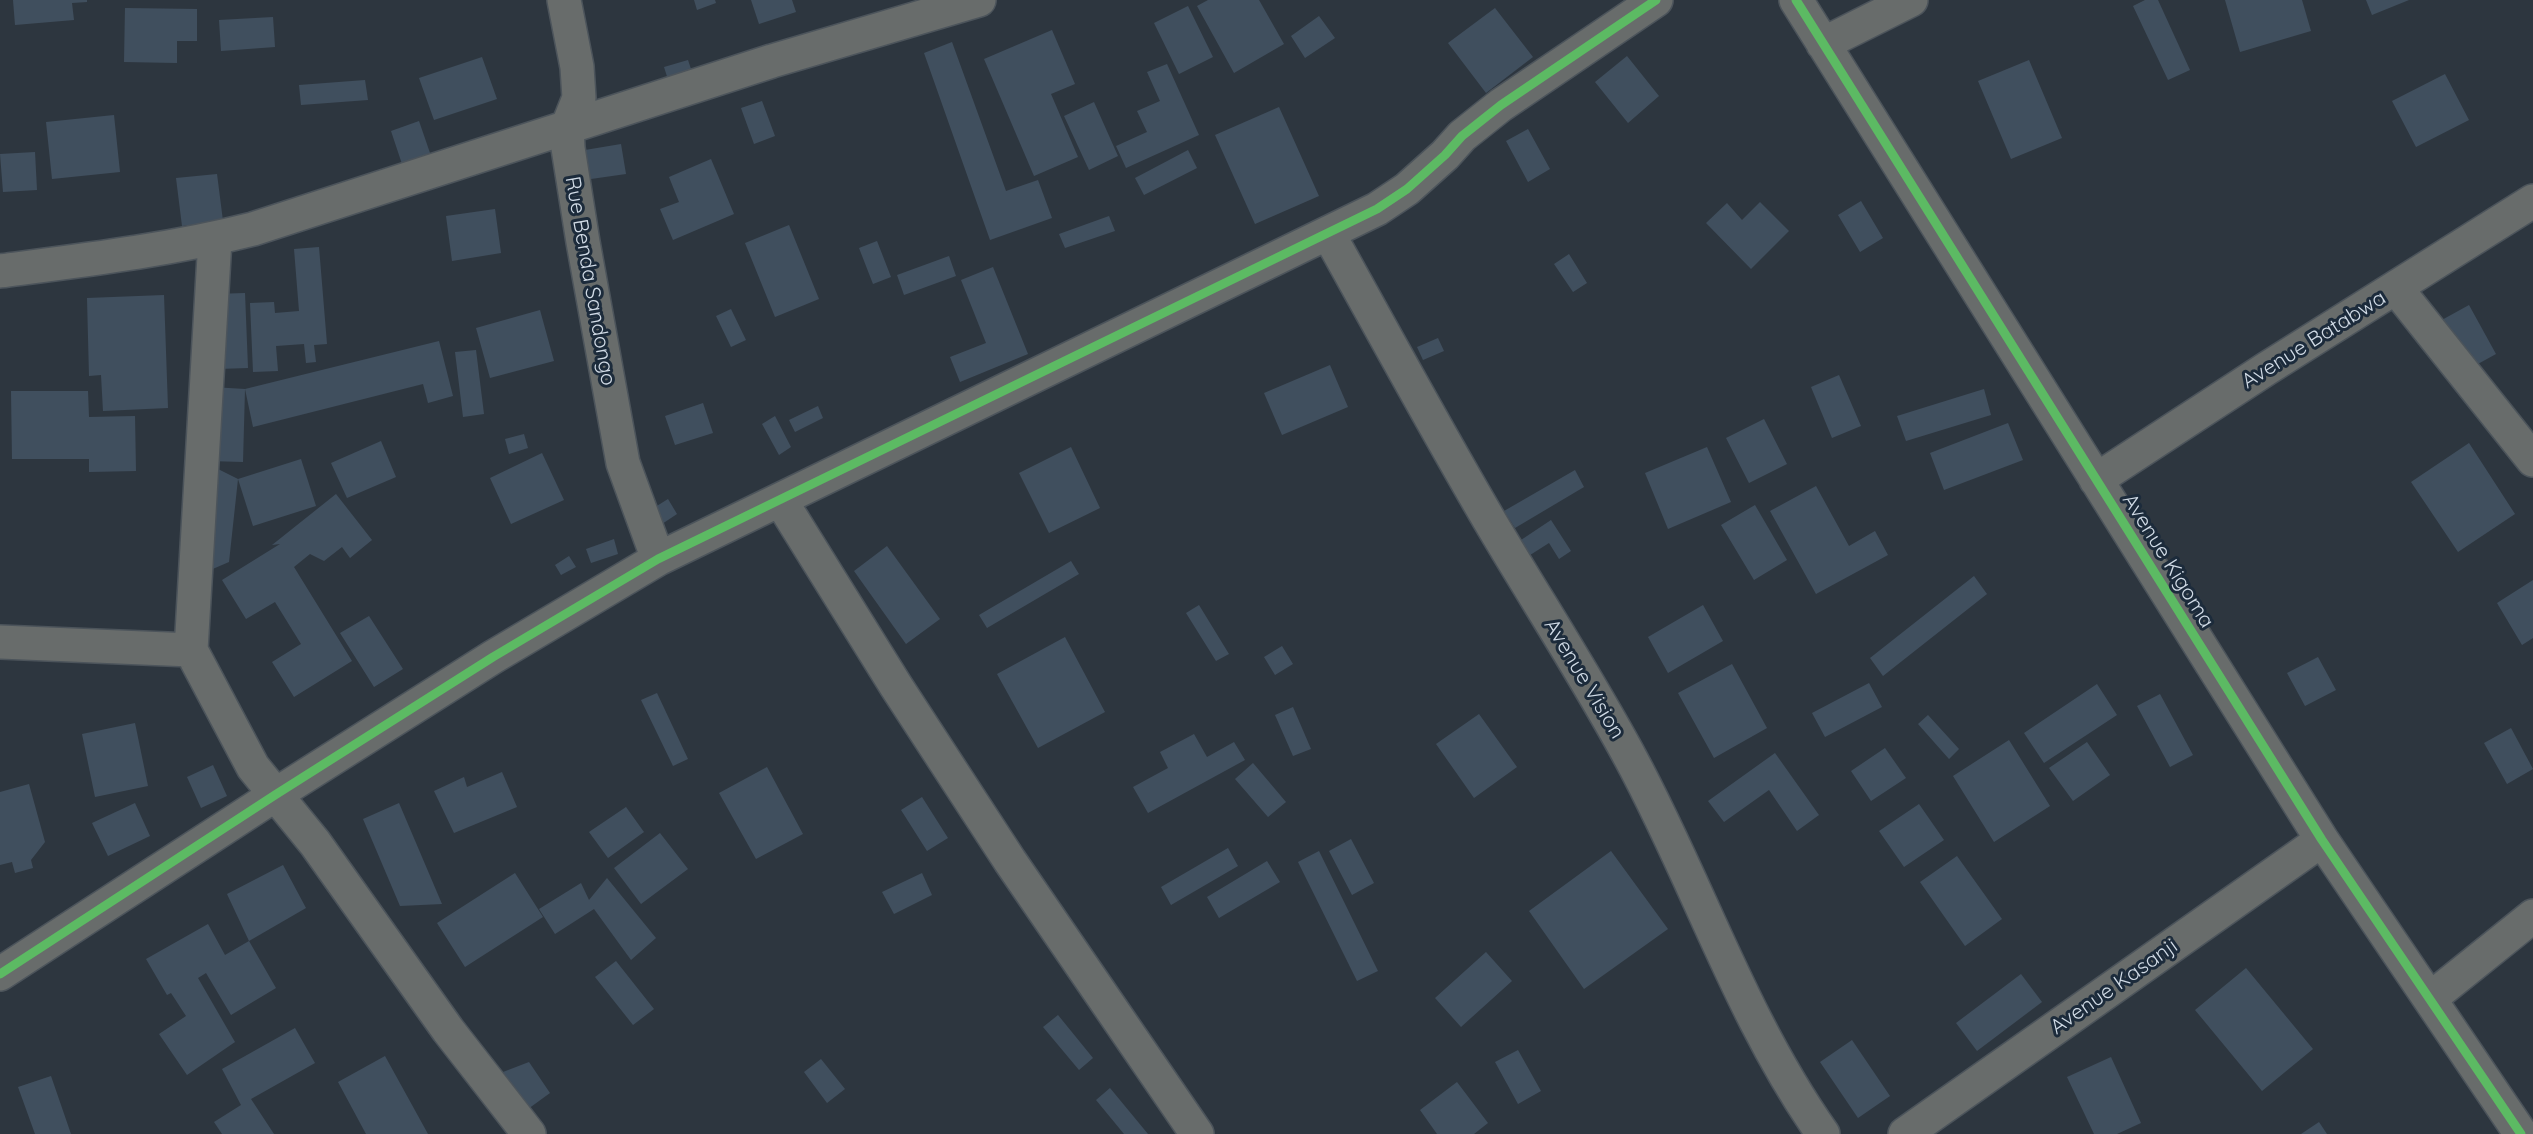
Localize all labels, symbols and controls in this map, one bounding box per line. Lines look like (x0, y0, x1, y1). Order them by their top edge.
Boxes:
street label: Rue Benda Sandongo (559, 175, 621, 387)
street label: Avenue Batabwa (2237, 286, 2391, 394)
street label: Avenue Kigoma (2117, 489, 2219, 633)
street label: Avenue Vision (1538, 615, 1630, 743)
street label: Avenue Kasanji (2046, 934, 2182, 1040)

